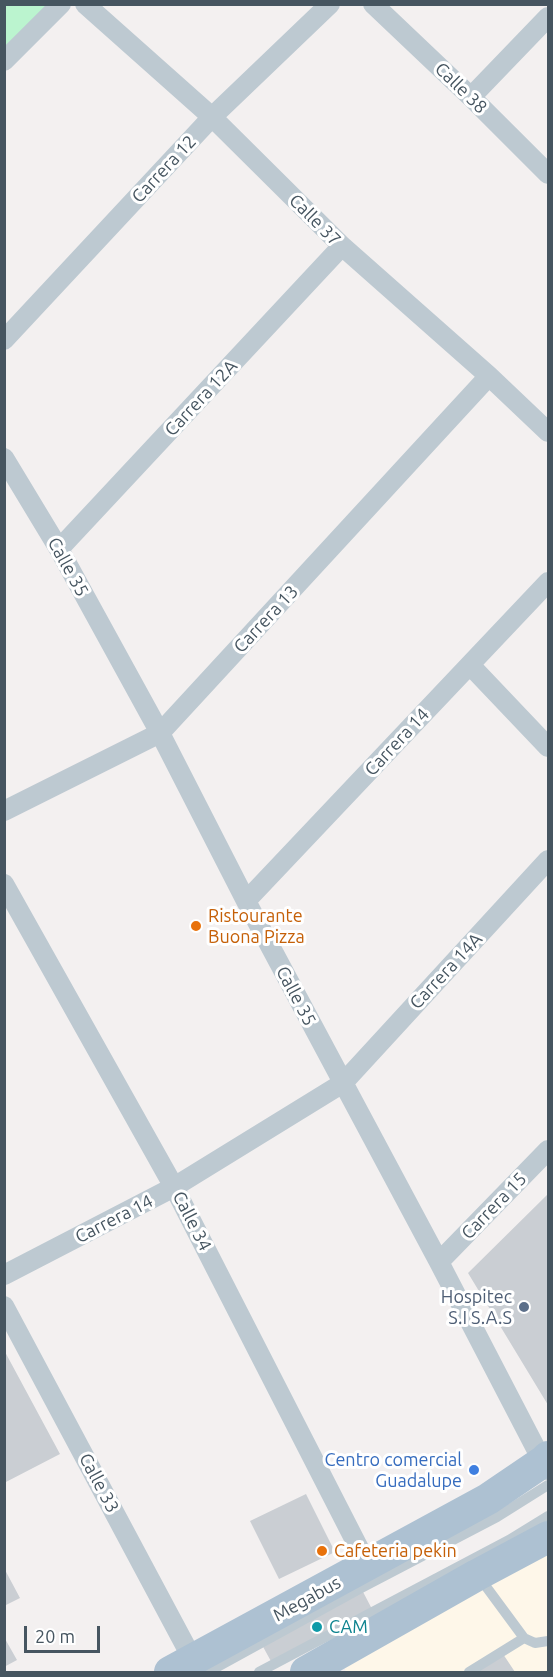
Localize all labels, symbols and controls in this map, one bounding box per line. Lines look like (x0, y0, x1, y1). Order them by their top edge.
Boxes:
street label: Calle 38 (430, 58, 492, 118)
street label: Carrera 12 (127, 131, 201, 207)
street label: Calle 37 (285, 190, 345, 250)
street label: Carrera 12A (160, 356, 242, 440)
street label: Calle 35 (43, 534, 93, 600)
street label: Carrera 13 (229, 581, 303, 657)
street label: Carrera 14 (360, 704, 434, 780)
place label: Ristourante Buona Pizza (208, 905, 305, 948)
marker: Ristourante Buona Pizza (189, 919, 203, 933)
street label: Carrera 14A (405, 929, 487, 1013)
street label: Calle 35 (271, 963, 321, 1029)
street label: Carrera 15 (457, 1168, 531, 1244)
street label: Calle 34 (168, 1188, 216, 1254)
street label: Carrera 14 (72, 1190, 156, 1248)
place label: Hospitec S.I S.A.S (441, 1286, 512, 1328)
marker: Hospitec S.I S.A.S (517, 1300, 531, 1314)
place label: Centro comercial Guadalupe (324, 1449, 462, 1492)
street label: Calle 33 (74, 1450, 124, 1516)
marker: Centro comercial Guadalupe (467, 1463, 481, 1477)
place label: Cafeteria pekin (334, 1540, 457, 1562)
marker: Cafeteria pekin (315, 1544, 329, 1558)
street label: Megabus (269, 1572, 345, 1626)
scale bar (27, 1614, 104, 1652)
place label: CAM (329, 1616, 368, 1638)
marker: CAM (310, 1620, 324, 1634)
text: 20 m (35, 1626, 75, 1646)

